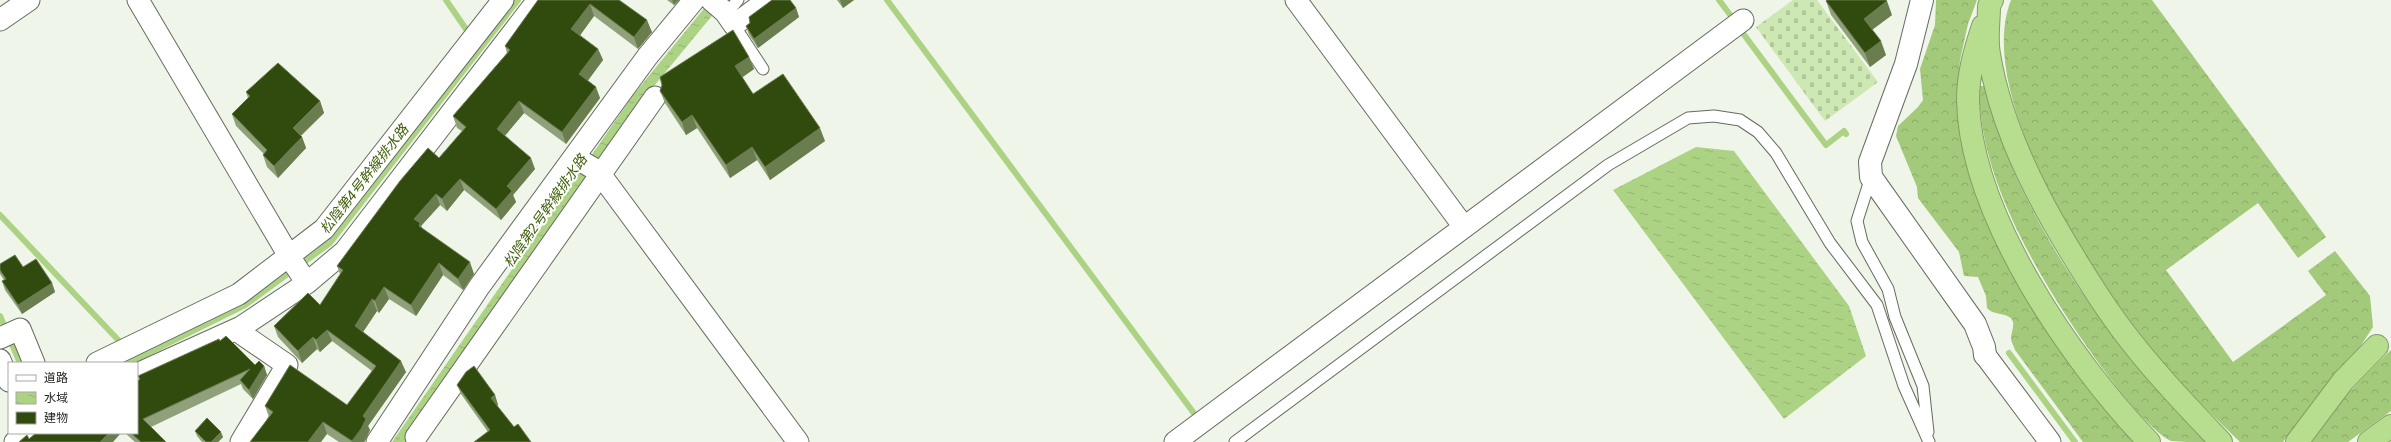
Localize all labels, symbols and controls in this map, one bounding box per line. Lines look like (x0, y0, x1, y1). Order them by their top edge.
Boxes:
water label: 松陰第4号幹線排水路 (317, 121, 412, 237)
water label: 松陰第2号幹線排水路 (500, 151, 590, 270)
legend (8, 362, 138, 434)
text: 道路 (44, 371, 68, 385)
text: 水域 (44, 391, 68, 405)
text: 建物 (44, 411, 68, 425)

